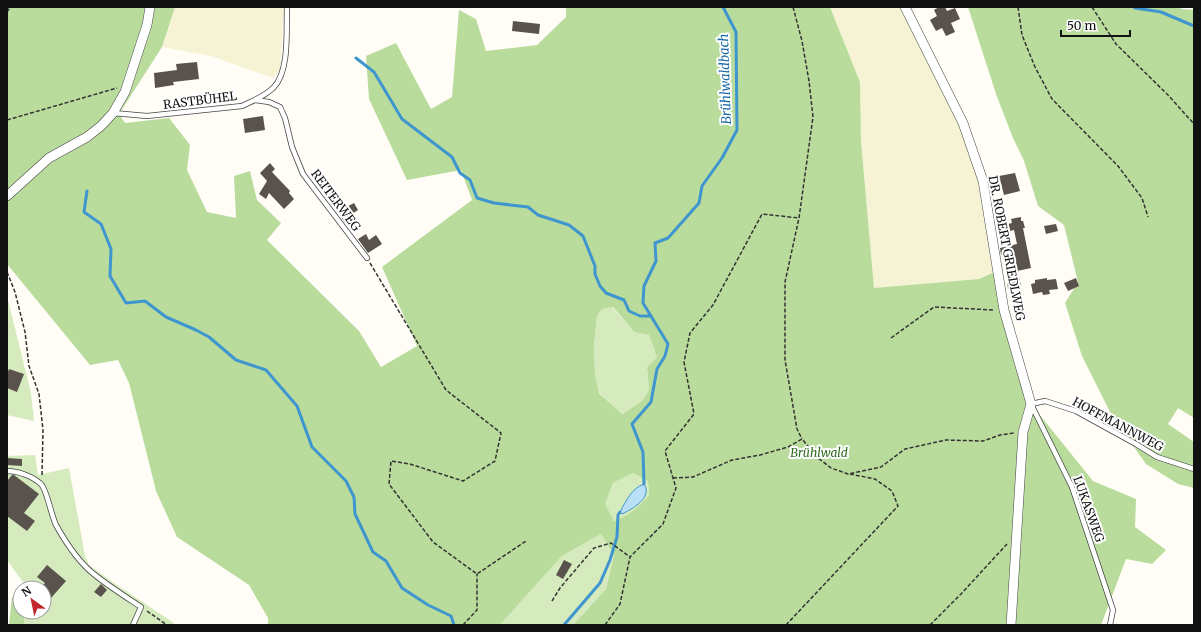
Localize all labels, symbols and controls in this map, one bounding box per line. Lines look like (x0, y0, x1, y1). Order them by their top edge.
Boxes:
scale bar (1061, 12, 1130, 38)
text: 50 m (1067, 18, 1096, 33)
water label: Brühlwaldbach (715, 33, 735, 125)
street label: RASTBÜHEL (162, 88, 238, 112)
street label: REITERWEG (308, 166, 364, 234)
street label: DR. ROBERT GRIEDLWEG (986, 174, 1028, 322)
street label: HOFFMANNWEG (1070, 394, 1166, 454)
park label: Brühlwald (790, 445, 848, 460)
street label: LUKASWEG (1070, 474, 1108, 544)
north arrow (12, 580, 52, 620)
text: N (19, 583, 34, 600)

